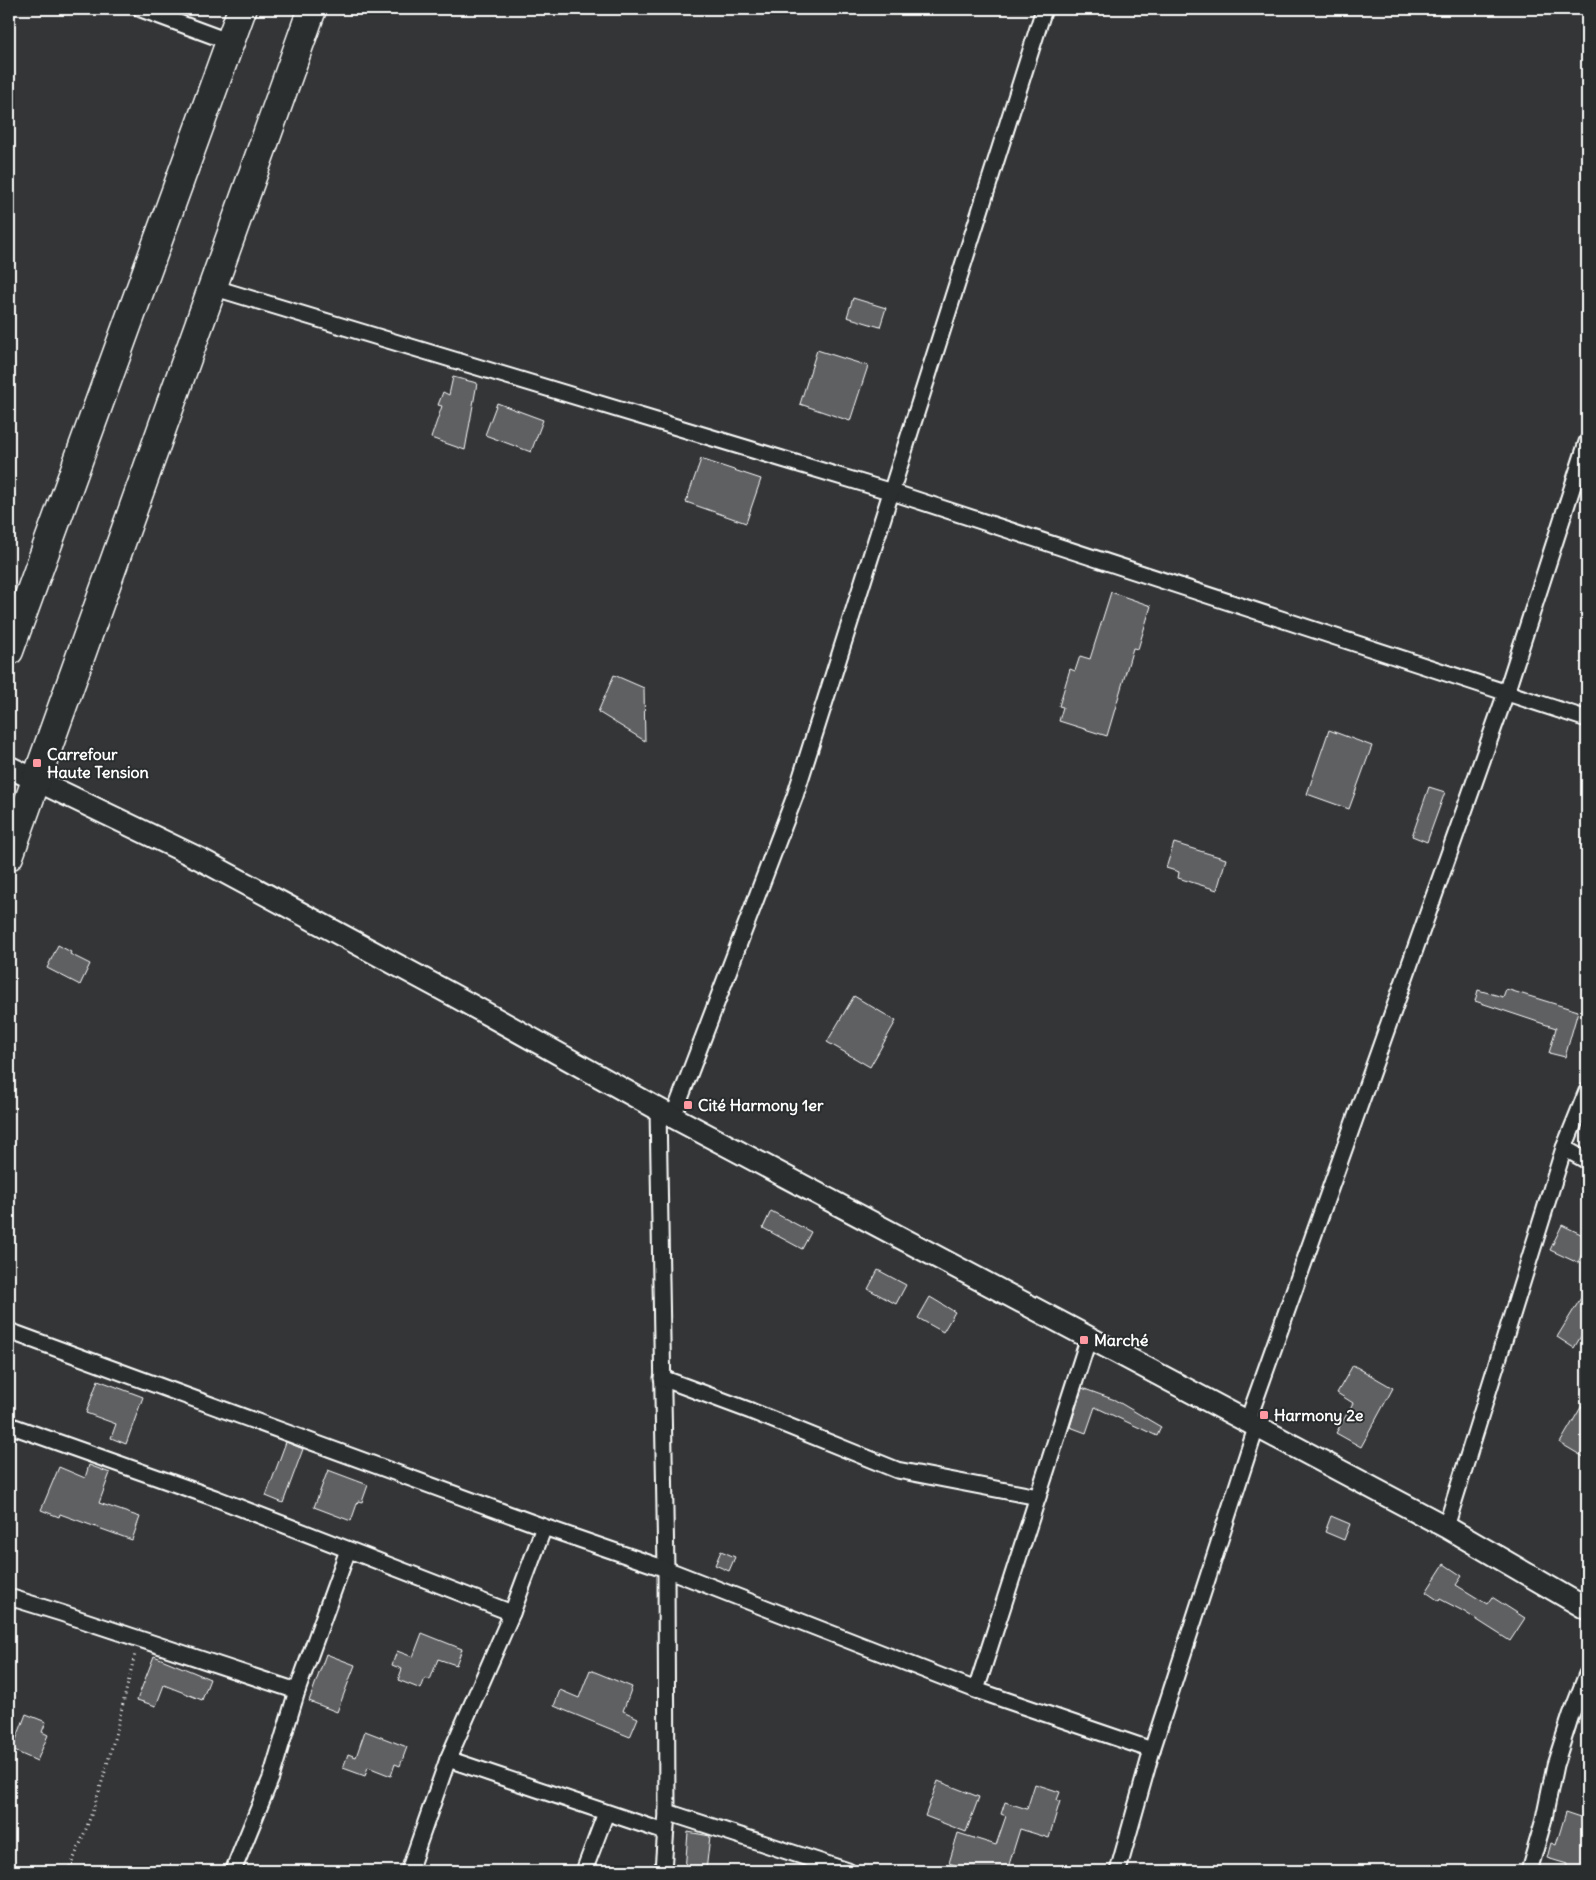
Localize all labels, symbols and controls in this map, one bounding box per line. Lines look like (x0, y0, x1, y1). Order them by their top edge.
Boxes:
place label: Carrefour Haute Tension (47, 744, 149, 782)
marker: Carrefour Haute Tension (31, 757, 43, 769)
place label: Cité Harmony 1er (698, 1095, 824, 1116)
marker: Cité Harmony 1er (682, 1099, 694, 1111)
place label: Marché (1094, 1330, 1149, 1350)
marker: Marché (1078, 1334, 1090, 1346)
place label: Harmony 2e (1274, 1405, 1364, 1426)
marker: Harmony 2e (1258, 1409, 1270, 1421)

